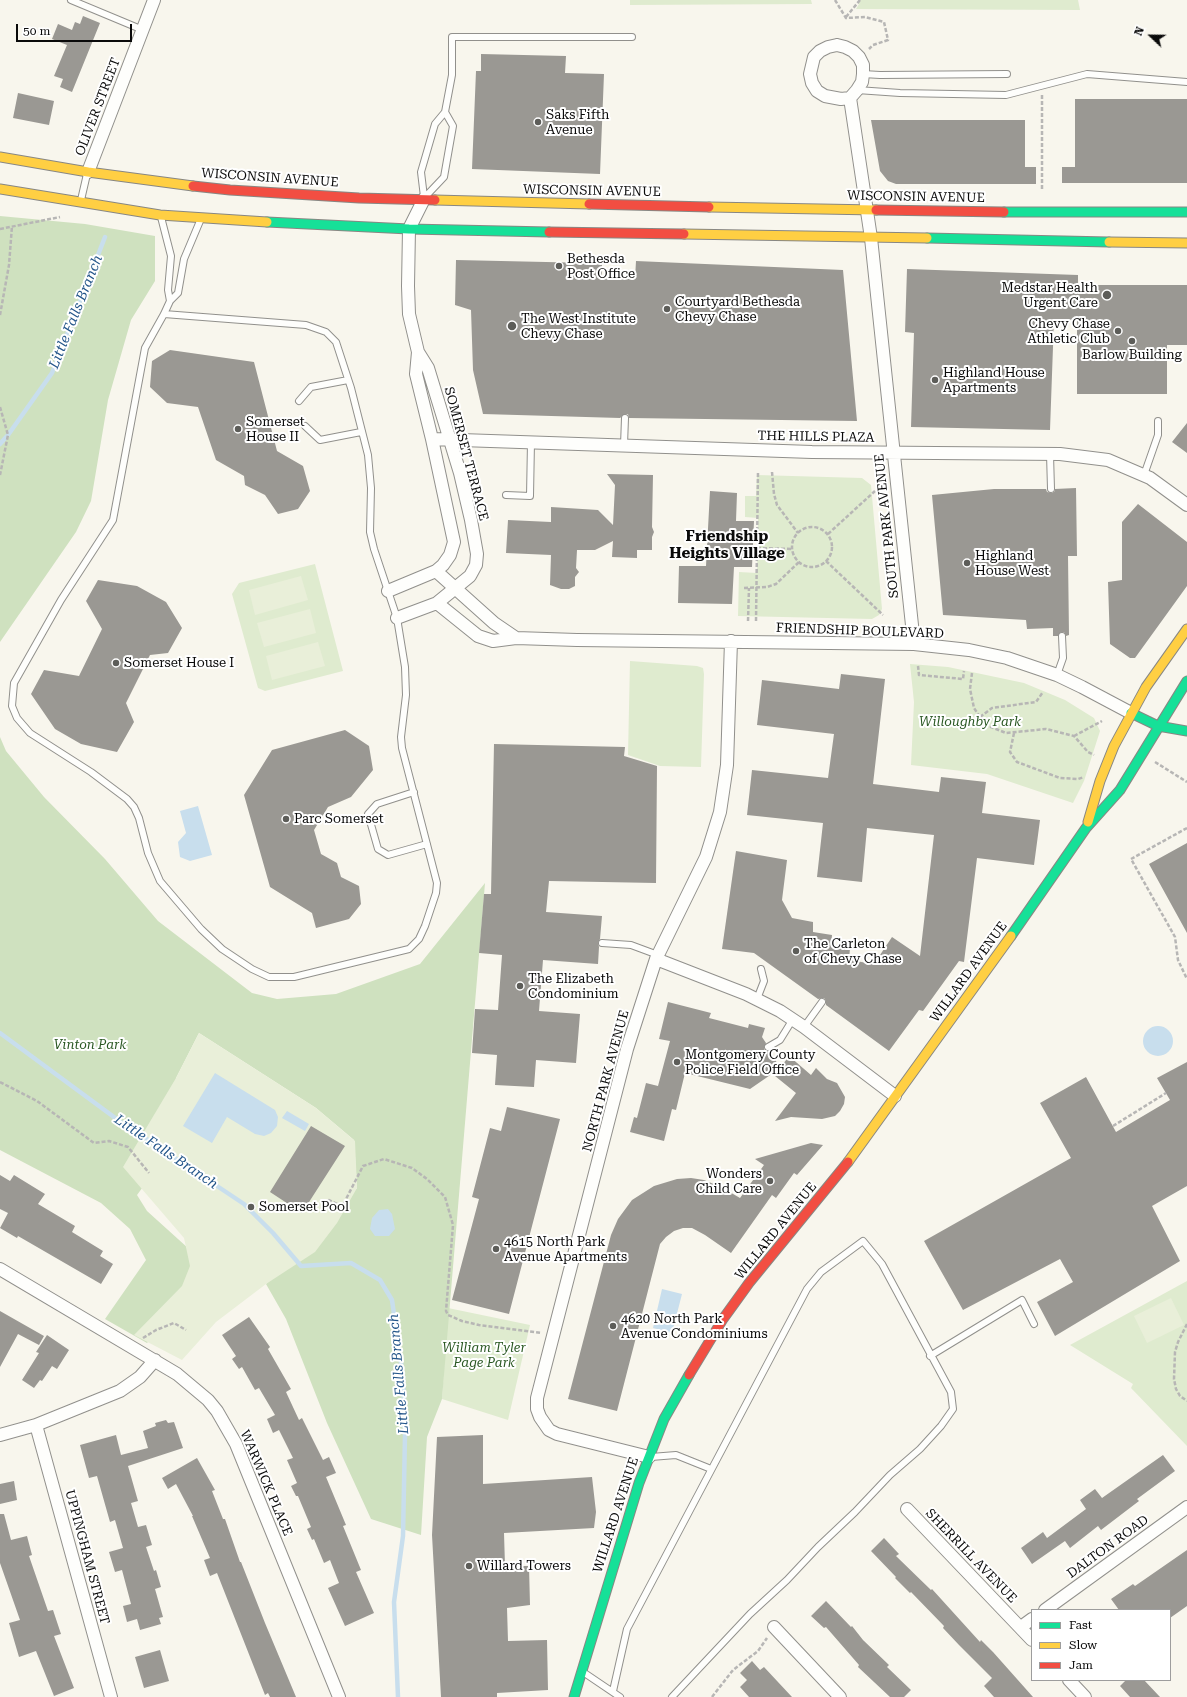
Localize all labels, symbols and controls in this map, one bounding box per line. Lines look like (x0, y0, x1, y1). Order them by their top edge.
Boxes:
scale bar (18, 16, 134, 42)
north arrow (1131, 16, 1171, 56)
text: 50 m (23, 24, 50, 38)
text: N (1132, 25, 1147, 38)
street label: OLIVER STREET (72, 56, 124, 158)
place label: Saks Fifth Avenue (546, 107, 609, 138)
marker: Saks Fifth Avenue (533, 117, 543, 127)
street label: WISCONSIN AVENUE (201, 165, 339, 191)
street label: WISCONSIN AVENUE (523, 182, 661, 200)
street label: WISCONSIN AVENUE (847, 188, 985, 206)
place label: Bethesda Post Office (567, 251, 635, 282)
water label: Little Falls Branch (46, 253, 106, 371)
marker: Bethesda Post Office (554, 261, 564, 271)
place label: Medstar Health Urgent Care (1001, 280, 1098, 311)
marker: Medstar Health Urgent Care (1101, 289, 1113, 301)
place label: Courtyard Bethesda Chevy Chase (675, 294, 800, 325)
marker: Courtyard Bethesda Chevy Chase (662, 304, 672, 314)
place label: The West Institute Chevy Chase (521, 311, 636, 342)
place label: Chevy Chase Athletic Club (1027, 316, 1110, 347)
marker: The West Institute Chevy Chase (506, 320, 518, 332)
marker: Chevy Chase Athletic Club (1113, 326, 1123, 336)
marker: Barlow Building (1127, 336, 1137, 346)
place label: Barlow Building (1082, 347, 1182, 363)
place label: Highland House Apartments (943, 365, 1045, 396)
marker: Highland House Apartments (930, 375, 940, 385)
street label: SOMERSET TERRACE (441, 385, 491, 523)
place label: Somerset House II (246, 414, 305, 445)
marker: Somerset House II (233, 424, 243, 434)
street label: THE HILLS PLAZA (757, 428, 875, 446)
street label: SOUTH PARK AVENUE (872, 453, 902, 599)
district label: Friendship Heights Village (669, 528, 785, 563)
place label: Highland House West (975, 548, 1049, 579)
marker: Highland House West (962, 558, 972, 568)
street label: FRIENDSHIP BOULEVARD (776, 620, 944, 642)
place label: Somerset House I (124, 655, 234, 671)
marker: Somerset House I (111, 658, 121, 668)
park label: Willoughby Park (919, 714, 1021, 730)
place label: Parc Somerset (294, 811, 384, 827)
marker: Parc Somerset (281, 814, 291, 824)
street label: WILLARD AVENUE (927, 919, 1011, 1025)
place label: The Carleton of Chevy Chase (804, 936, 902, 967)
marker: The Carleton of Chevy Chase (791, 946, 801, 956)
place label: The Elizabeth Condominium (528, 971, 619, 1002)
marker: The Elizabeth Condominium (515, 981, 525, 991)
street label: NORTH PARK AVENUE (580, 1008, 632, 1154)
park label: Vinton Park (54, 1037, 126, 1053)
place label: Montgomery County Police Field Office (685, 1047, 816, 1078)
marker: Montgomery County Police Field Office (672, 1057, 682, 1067)
water label: Little Falls Branch (111, 1111, 221, 1193)
place label: Wonders Child Care (696, 1166, 762, 1197)
marker: Wonders Child Care (765, 1176, 775, 1186)
street label: WILLARD AVENUE (732, 1179, 820, 1283)
place label: Somerset Pool (259, 1199, 349, 1215)
marker: Somerset Pool (246, 1202, 256, 1212)
place label: 4615 North Park Avenue Apartments (504, 1234, 627, 1265)
marker: 4615 North Park Avenue Apartments (491, 1244, 501, 1254)
place label: 4620 North Park Avenue Condominiums (621, 1311, 768, 1342)
water label: Little Falls Branch (385, 1313, 413, 1435)
marker: 4620 North Park Avenue Condominiums (608, 1321, 618, 1331)
park label: William Tyler Page Park (442, 1340, 526, 1371)
street label: WARWICK PLACE (237, 1428, 295, 1538)
street label: WILLARD AVENUE (590, 1455, 642, 1575)
street label: UPPINGHAM STREET (62, 1488, 112, 1626)
street label: SHERRILL AVENUE (922, 1506, 1020, 1606)
street label: DALTON ROAD (1064, 1512, 1152, 1582)
place label: Willard Towers (477, 1558, 571, 1574)
marker: Willard Towers (464, 1561, 474, 1571)
legend (1031, 1609, 1171, 1681)
text: Fast (1069, 1618, 1092, 1632)
text: Slow (1069, 1638, 1097, 1652)
text: Jam (1069, 1658, 1093, 1672)

